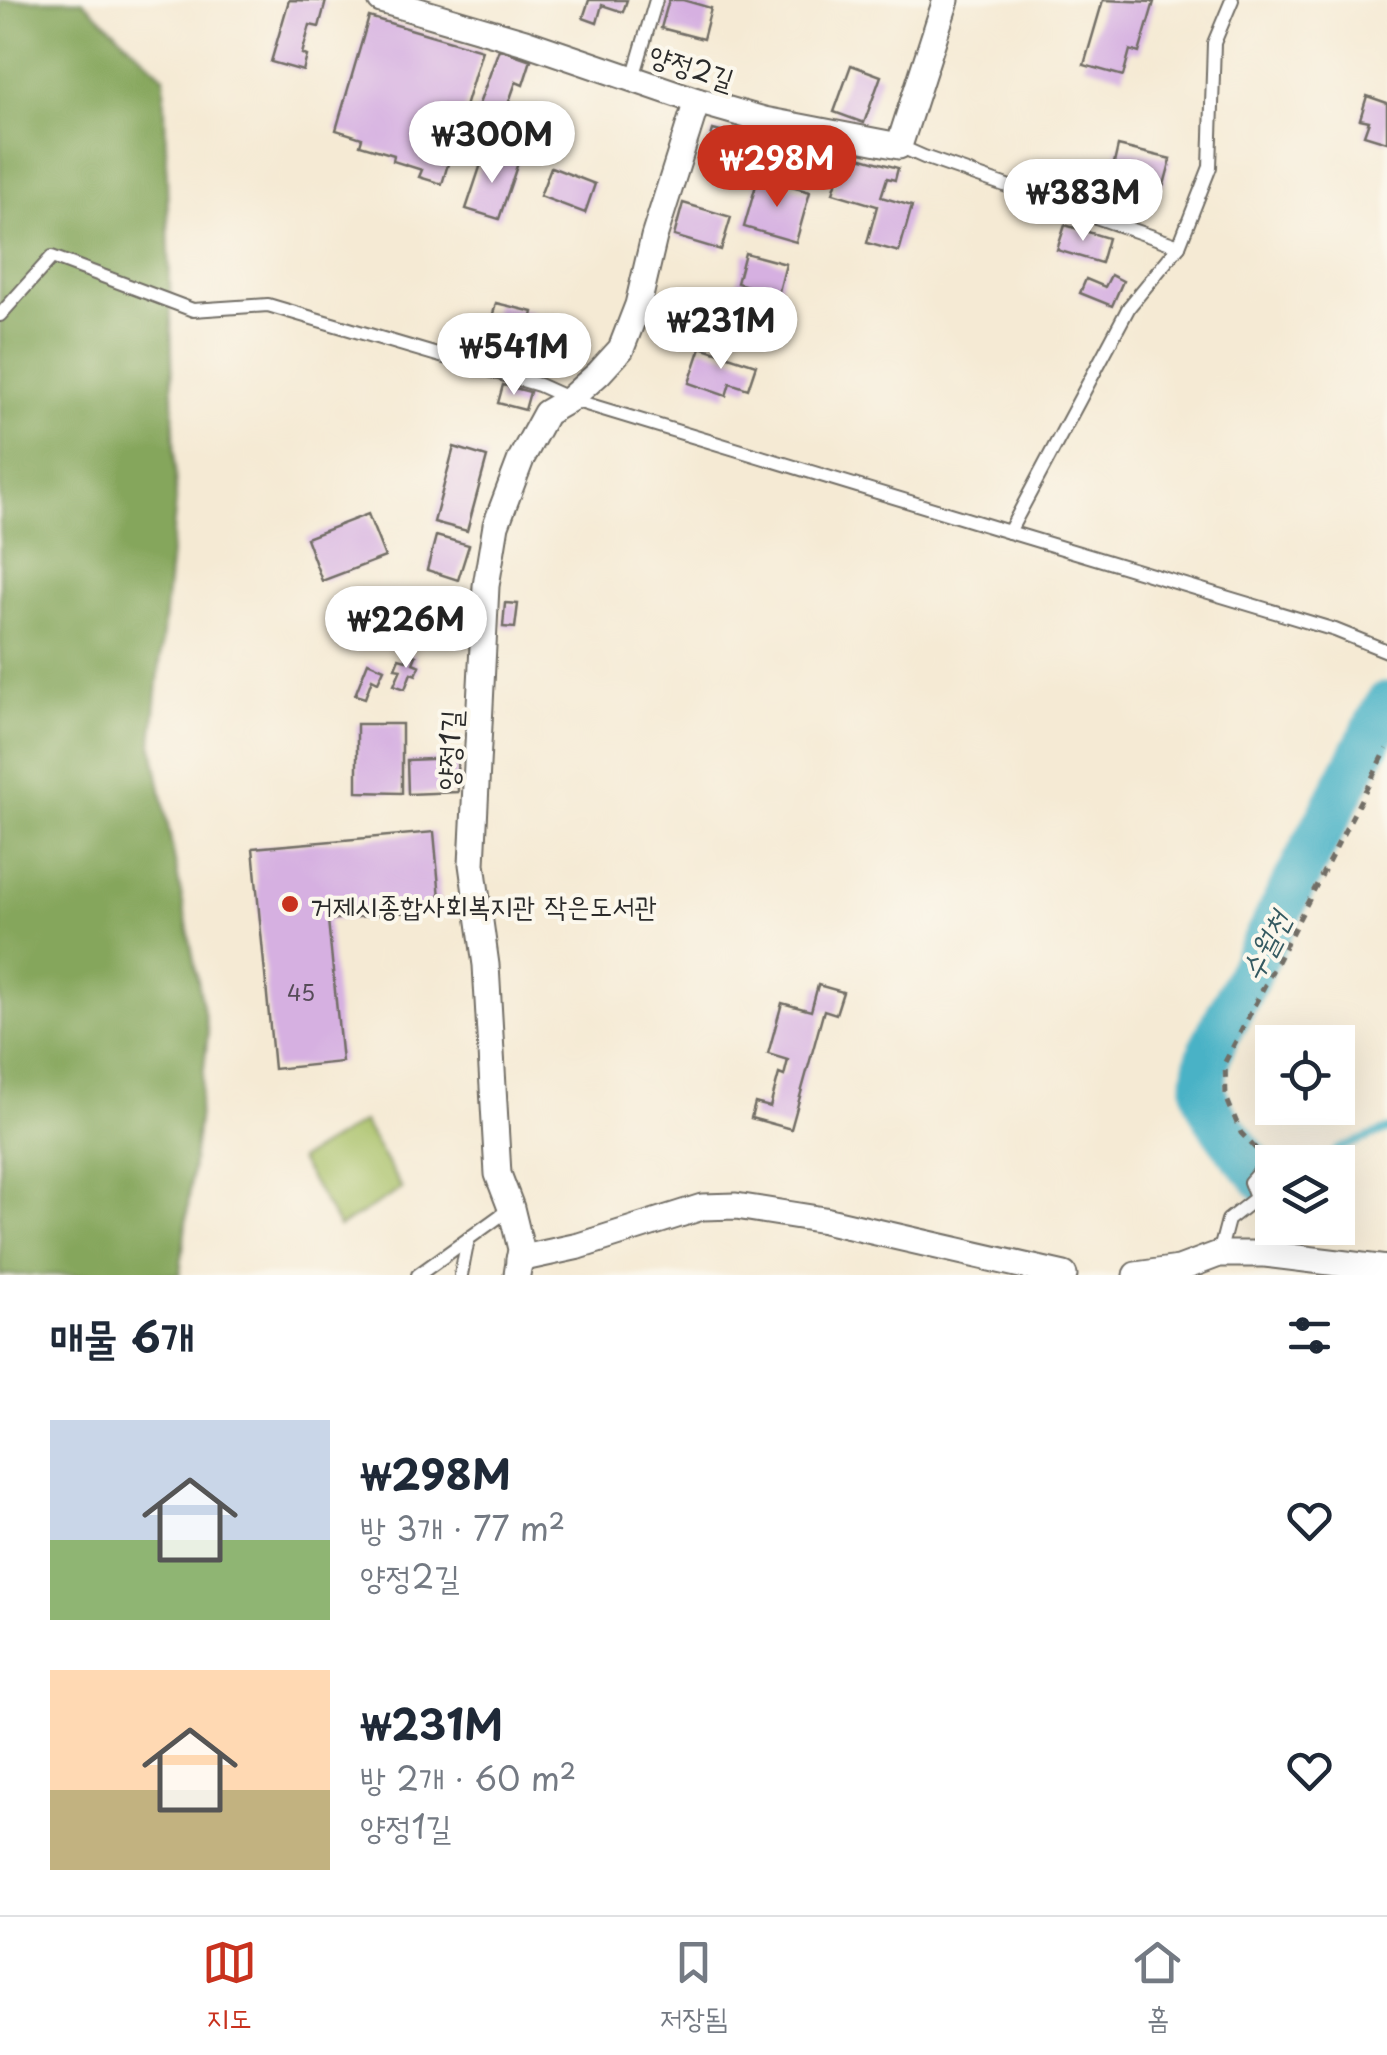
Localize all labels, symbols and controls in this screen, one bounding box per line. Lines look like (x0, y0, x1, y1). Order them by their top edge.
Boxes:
street label: 양정2길 (644, 32, 740, 100)
pin: ₩300M (422, 101, 562, 186)
text: ₩300M (431, 109, 553, 157)
pin: ₩298M (707, 125, 847, 210)
text: ₩298M (719, 133, 835, 181)
pin: ₩383M (1013, 159, 1153, 244)
text: ₩383M (1026, 167, 1140, 215)
pin: ₩231M (651, 287, 791, 372)
text: ₩231M (666, 295, 776, 343)
pin: ₩541M (444, 313, 584, 398)
text: ₩541M (459, 321, 569, 369)
pin: ₩226M (336, 586, 476, 671)
text: ₩226M (347, 594, 465, 642)
street label: 양정1길 (424, 709, 472, 791)
place label: 거제시종합사회복지관 작은도서관 (310, 883, 657, 926)
marker: 거제시종합사회복지관 작은도서관 (279, 893, 301, 915)
water label: 수월천 (1228, 900, 1302, 987)
house number: 45 (287, 975, 315, 1008)
map controls (1255, 1025, 1355, 1245)
button: locate (1255, 1025, 1355, 1125)
button: layers (1255, 1145, 1355, 1245)
text: 매물 6개 (50, 1304, 194, 1367)
icon: filters (1282, 1308, 1337, 1363)
text: ₩298M (360, 1441, 511, 1504)
icon: home (130, 1460, 250, 1580)
icon: heart (1282, 1493, 1337, 1548)
text: 방 3개 · 77 m² (360, 1504, 565, 1552)
text: 양정2길 (360, 1552, 460, 1600)
text: ₩231M (360, 1691, 503, 1754)
icon: home (130, 1710, 250, 1830)
icon: heart (1282, 1743, 1337, 1798)
text: 방 2개 · 60 m² (360, 1754, 576, 1802)
text: 양정1길 (360, 1802, 452, 1850)
tab: 지도 (202, 1935, 257, 2038)
tab: 저장됨 (660, 1935, 727, 2038)
tab: 홈 (1130, 1935, 1185, 2038)

